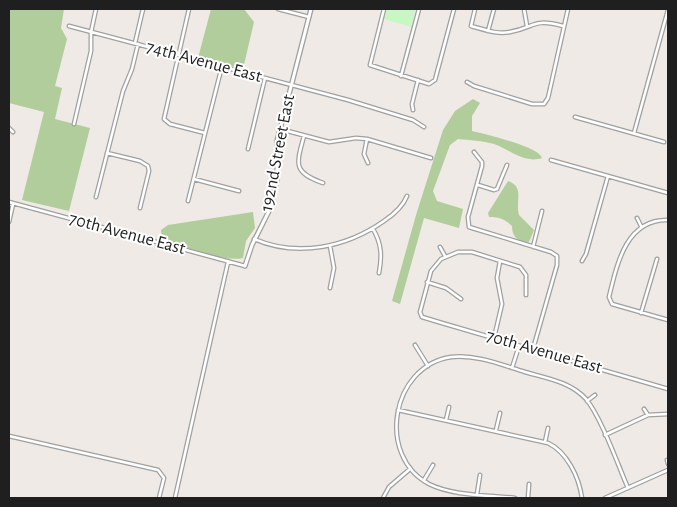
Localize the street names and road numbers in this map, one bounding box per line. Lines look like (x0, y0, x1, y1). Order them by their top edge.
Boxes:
street label: 74th Avenue East (144, 38, 264, 86)
street label: 192nd Street East (258, 93, 298, 213)
street label: 70th Avenue East (67, 210, 187, 258)
street label: 70th Avenue East (484, 327, 604, 377)

